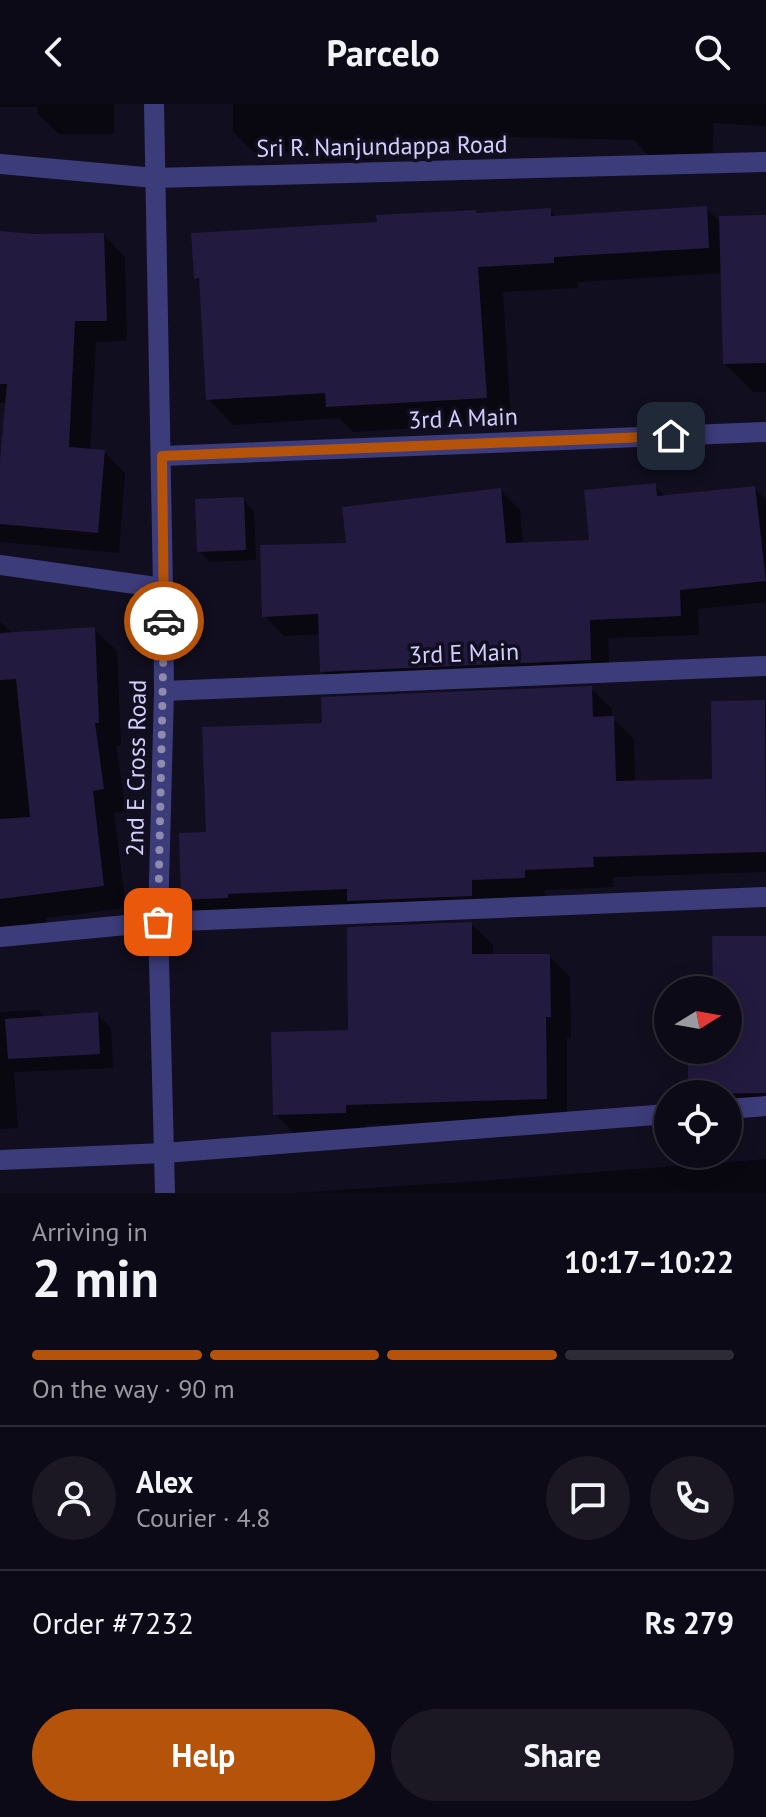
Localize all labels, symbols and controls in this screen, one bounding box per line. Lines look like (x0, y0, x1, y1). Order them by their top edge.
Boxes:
text: Parcelo (326, 29, 440, 76)
icon: back (32, 30, 76, 74)
icon: search (690, 30, 734, 74)
street label: Sri R. Nanjundappa Road (256, 128, 508, 164)
street label: 3rd A Main (408, 401, 518, 435)
pin (637, 402, 705, 470)
icon: home (649, 414, 693, 458)
courier (124, 581, 204, 661)
icon: car (142, 599, 186, 643)
street label: 3rd E Main (408, 636, 520, 670)
street label: 2nd E Cross Road (119, 679, 153, 857)
pin (124, 888, 192, 956)
icon: bag (136, 900, 180, 944)
north arrow (654, 976, 742, 1064)
map controls (654, 976, 742, 1168)
button: locate (654, 1080, 742, 1168)
text: Arriving in (32, 1215, 148, 1248)
text: 10:17–10:22 (564, 1242, 734, 1281)
text: 2 min (32, 1244, 159, 1311)
text: On the way · 90 m (32, 1372, 235, 1405)
button: person (32, 1456, 116, 1540)
button: chat (546, 1456, 630, 1540)
button: phone (650, 1456, 734, 1540)
text: Alex (136, 1462, 193, 1501)
text: Courier · 4.8 (136, 1501, 270, 1534)
text: Order #7232 (32, 1603, 194, 1642)
text: Rs 279 (645, 1603, 734, 1642)
button: Help (32, 1709, 375, 1801)
button: Share (391, 1709, 734, 1801)

